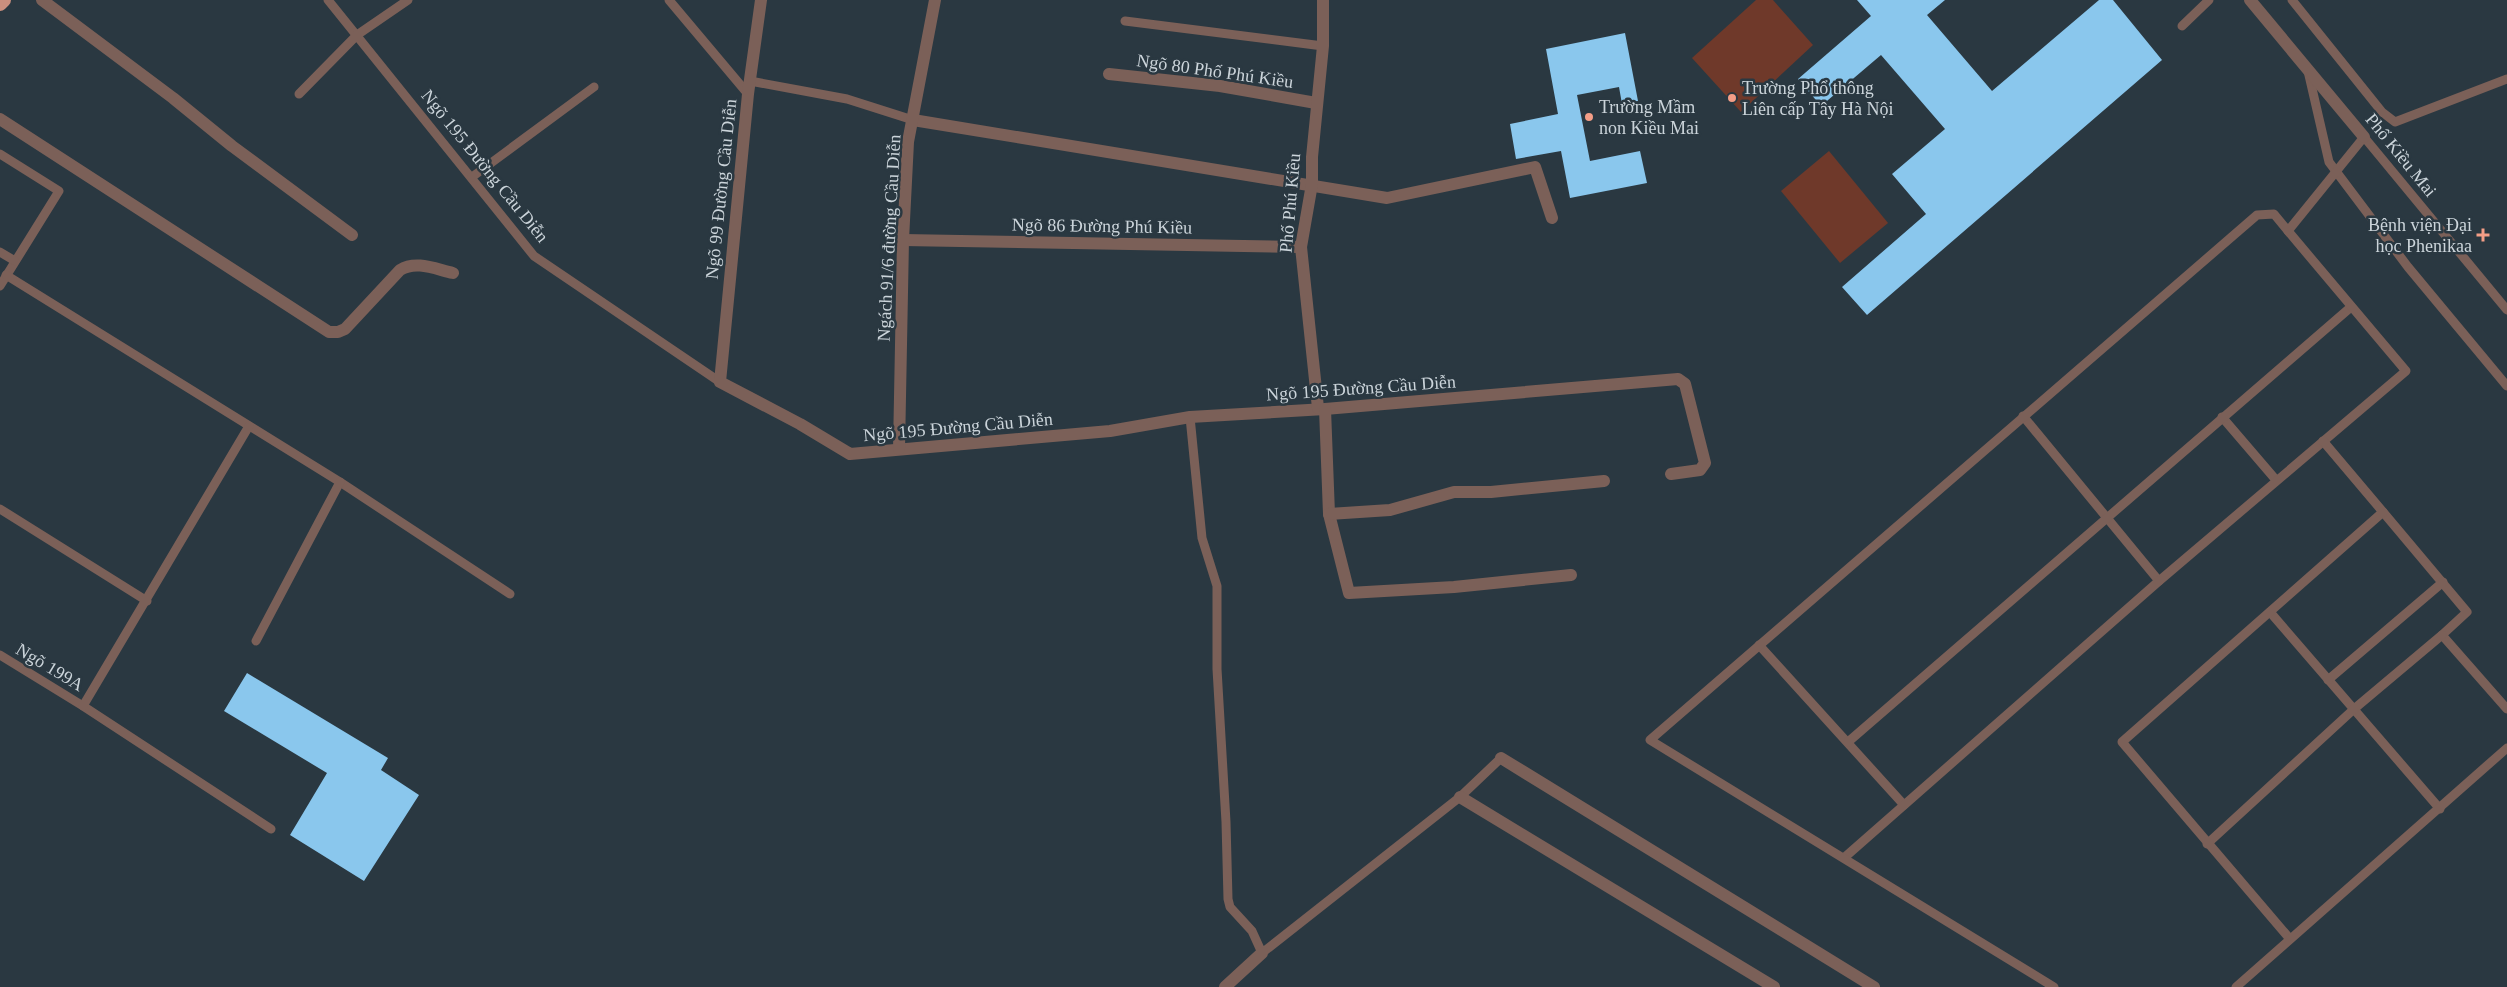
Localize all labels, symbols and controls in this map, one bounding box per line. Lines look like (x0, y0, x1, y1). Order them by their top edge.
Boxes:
street label: Ngõ 80 Phố Phú Kiều (1135, 50, 1295, 92)
place label: Trường Phổ thông Liên cấp Tây Hà Nội (1742, 78, 1894, 119)
street label: Ngõ 195 Đường Cầu Diễn (417, 86, 553, 246)
marker: Trường Phổ thông Liên cấp Tây Hà Nội (1726, 92, 1738, 104)
place label: Trường Mầm non Kiều Mai (1599, 97, 1699, 138)
street label: Ngõ 99 Đường Cầu Diễn (702, 98, 740, 280)
street label: Phố Kiều Mai (2361, 109, 2441, 201)
marker: Trường Mầm non Kiều Mai (1583, 111, 1595, 123)
street label: Ngách 91/6 đường Cầu Diễn (874, 134, 904, 342)
street label: Phố Phú Kiều (1276, 152, 1304, 254)
street label: Ngõ 86 Đường Phú Kiều (1012, 214, 1192, 238)
place label: Bệnh viện Đại học Phenikaa (2368, 215, 2472, 256)
marker: Bệnh viện Đại học Phenikaa (2476, 228, 2490, 242)
street label: Ngõ 195 Đường Cầu Diễn (1265, 371, 1457, 405)
street label: Ngõ 195 Đường Cầu Diễn (862, 409, 1054, 445)
street label: Ngõ 199A (12, 639, 88, 695)

